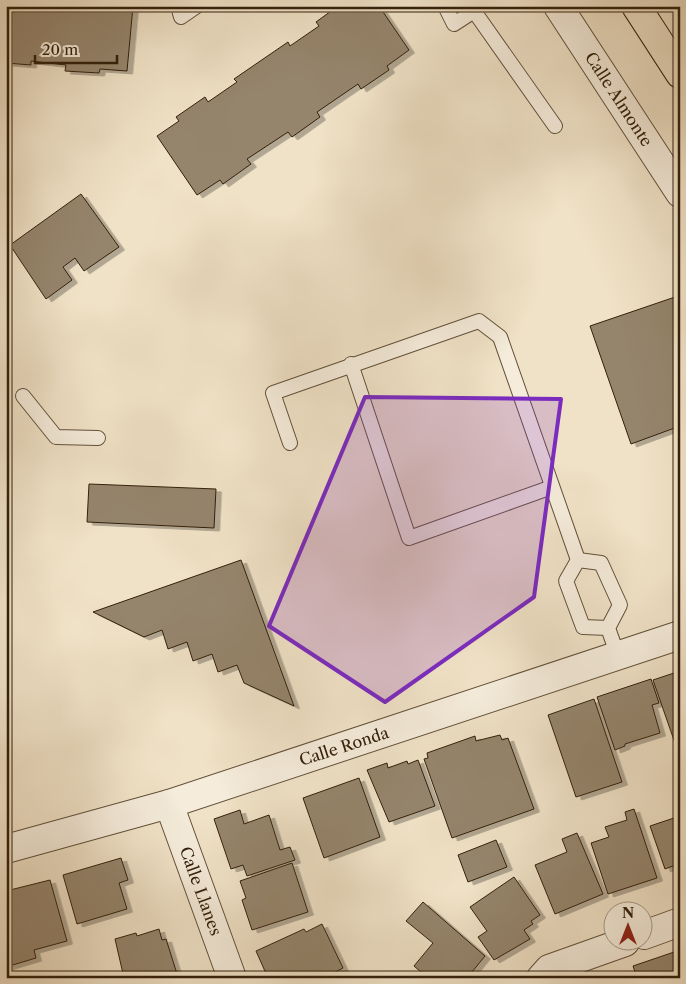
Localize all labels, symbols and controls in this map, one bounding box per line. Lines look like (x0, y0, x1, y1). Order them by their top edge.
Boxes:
scale bar (35, 32, 118, 64)
text: 20 m (42, 40, 78, 59)
street label: Calle Almonte (581, 48, 657, 150)
street label: Calle Ronda (297, 722, 392, 770)
street label: Calle Llanes (176, 844, 226, 938)
north arrow (604, 902, 654, 952)
text: N (622, 904, 634, 922)

